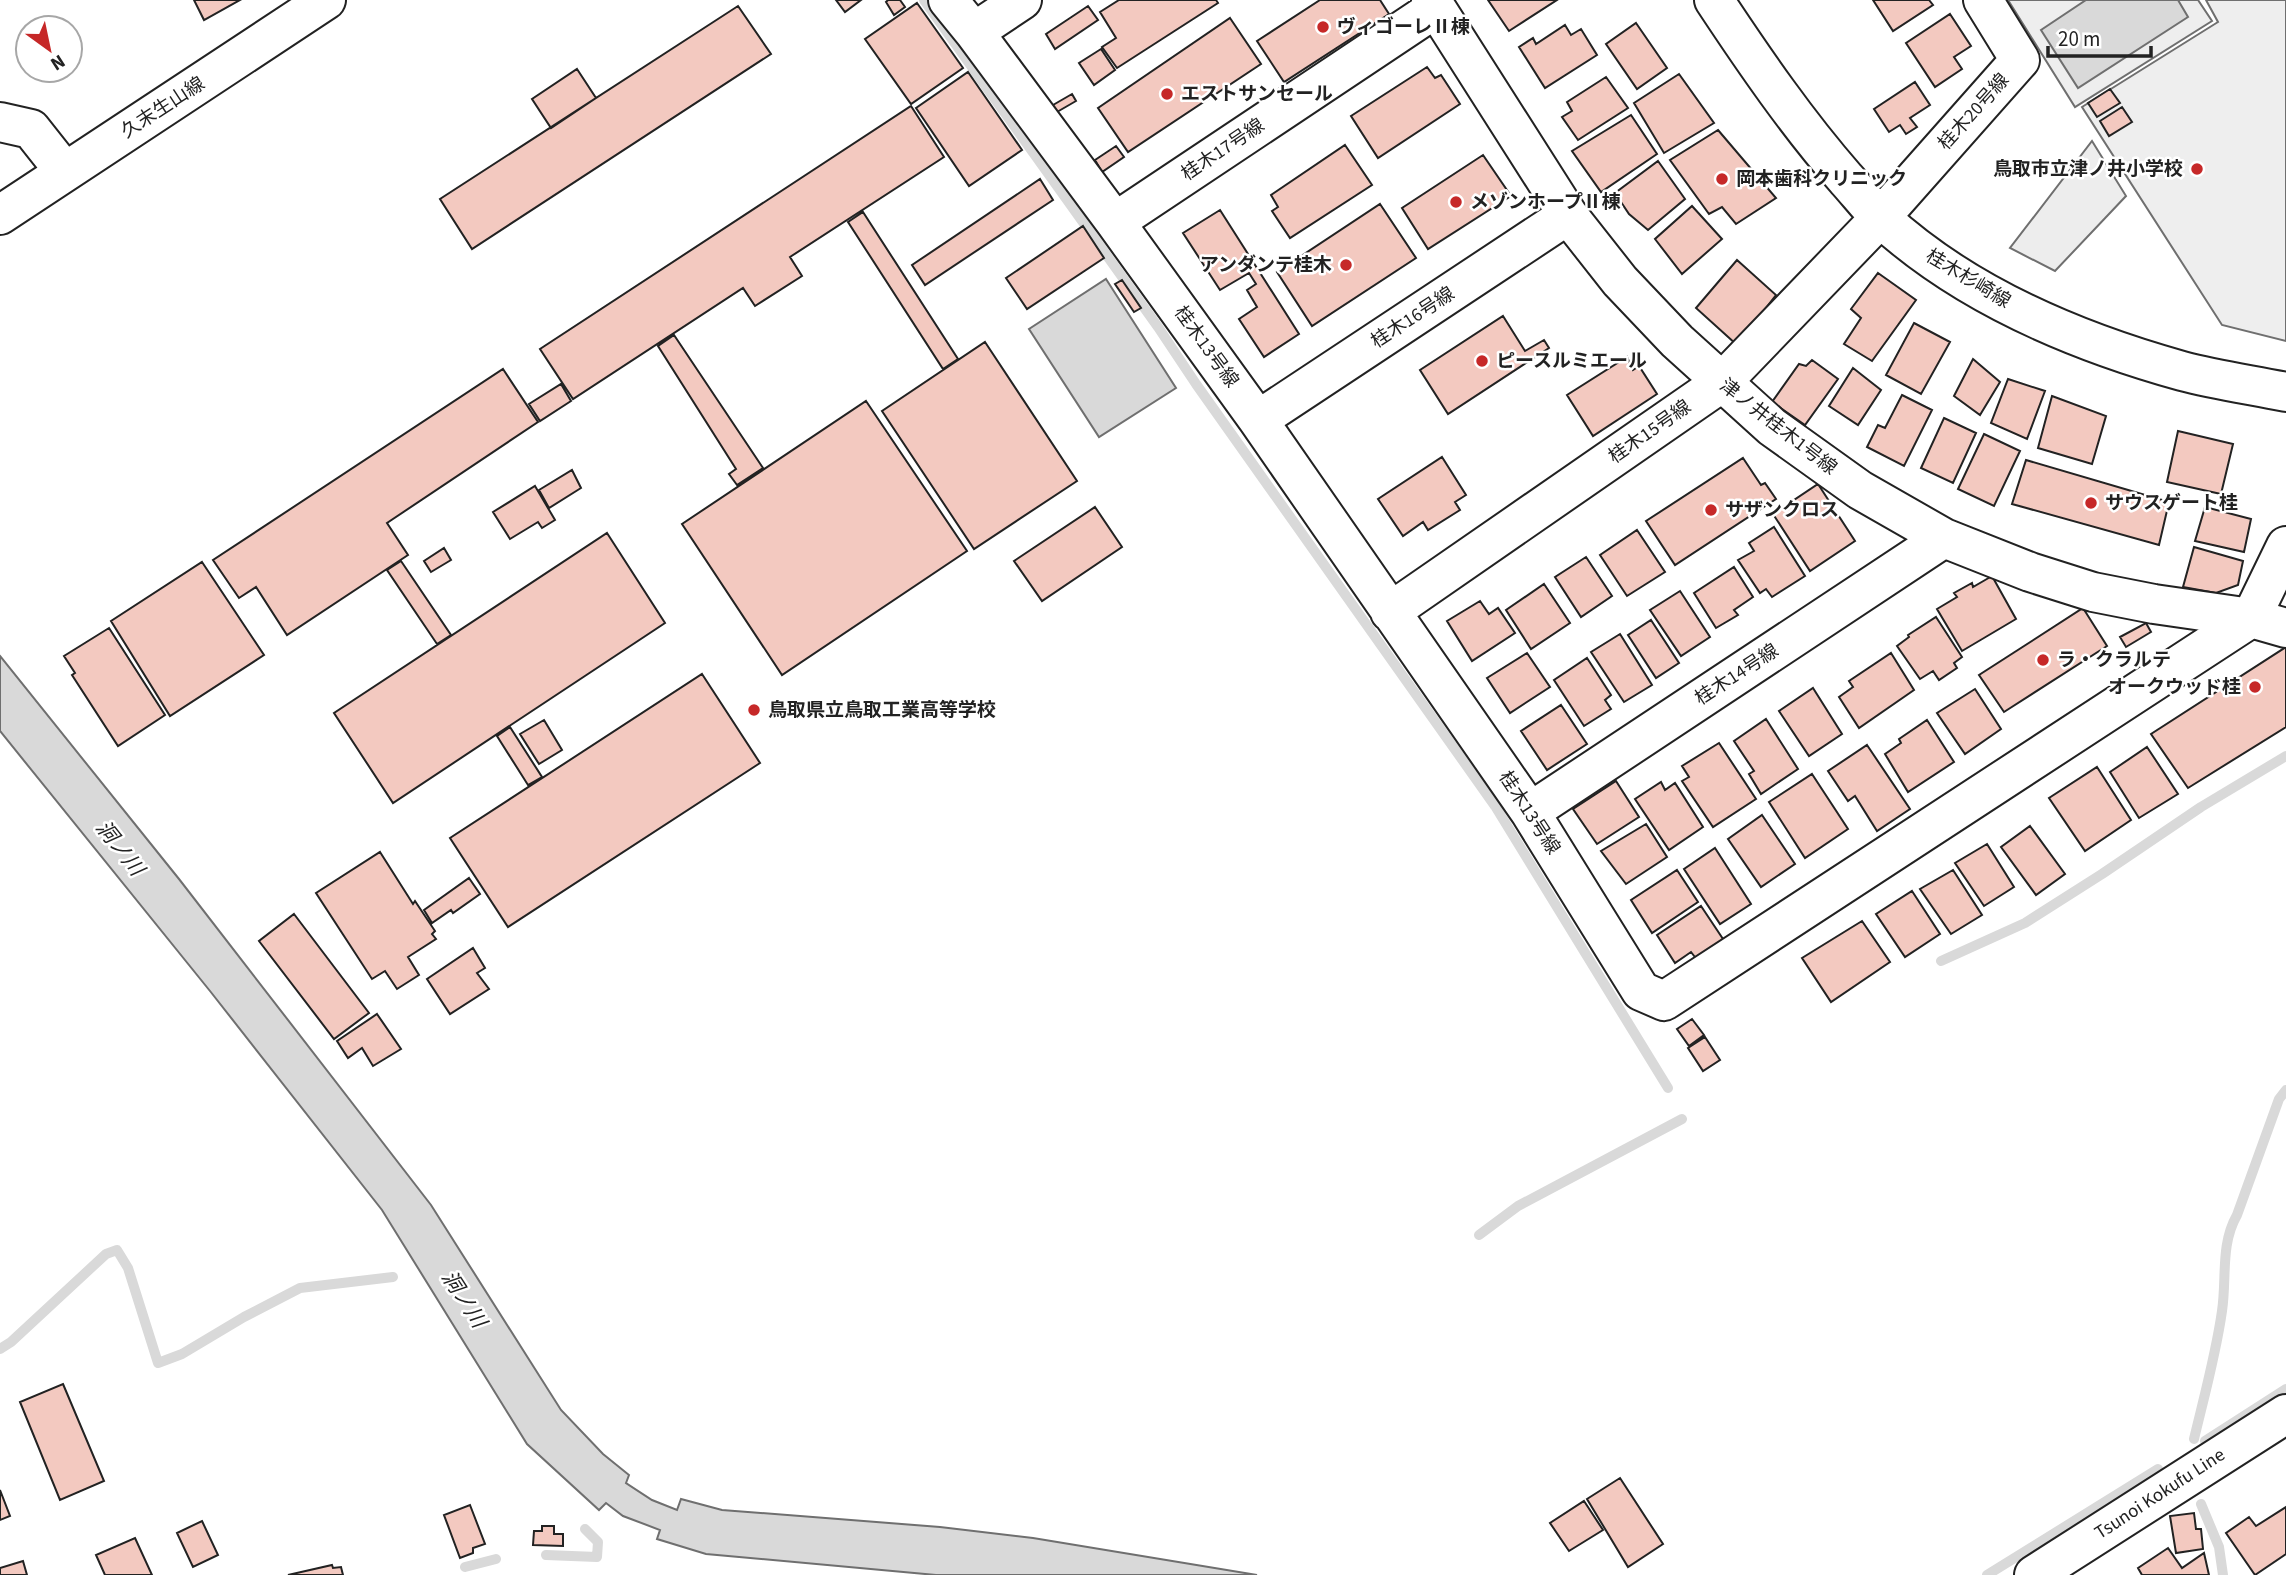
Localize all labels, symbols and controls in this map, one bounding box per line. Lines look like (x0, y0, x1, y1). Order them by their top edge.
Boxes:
north arrow (14, 14, 84, 84)
place label: ヴィゴーレⅡ棟 (1337, 14, 1470, 41)
scale bar (2048, 14, 2151, 58)
marker: ヴィゴーレⅡ棟 (1315, 19, 1331, 35)
text: 20 m (2058, 24, 2100, 54)
text: N (45, 47, 70, 77)
street label: 桂木20号線 (1932, 68, 2016, 156)
street label: 久末生山線 (116, 71, 210, 145)
place label: エストサンセール (1181, 81, 1333, 108)
marker: エストサンセール (1159, 86, 1175, 102)
street label: 桂木17号線 (1176, 112, 1270, 188)
place label: 鳥取市立津ノ井小学校 (1993, 156, 2183, 183)
marker: 鳥取市立津ノ井小学校 (2189, 161, 2205, 177)
place label: 岡本歯科クリニック (1736, 166, 1907, 193)
marker: 岡本歯科クリニック (1714, 171, 1730, 187)
place label: メゾンホープⅡ棟 (1470, 189, 1621, 216)
marker: メゾンホープⅡ棟 (1448, 194, 1464, 210)
street label: 桂木杉崎線 (1920, 243, 2016, 315)
place label: アンダンテ桂木 (1200, 252, 1332, 279)
marker: アンダンテ桂木 (1338, 257, 1354, 273)
street label: 桂木16号線 (1366, 281, 1460, 355)
street label: 桂木13号線 (1167, 301, 1245, 393)
place label: ピースルミエール (1496, 348, 1647, 375)
marker: ピースルミエール (1474, 353, 1490, 369)
street label: 津ノ井桂木1号線 (1714, 373, 1842, 481)
street label: 桂木15号線 (1603, 394, 1697, 470)
place label: サウスゲート桂 (2105, 490, 2238, 517)
marker: サウスゲート桂 (2083, 495, 2099, 511)
place label: サザンクロス (1725, 497, 1839, 524)
marker: サザンクロス (1703, 502, 1719, 518)
street label: 桂木14号線 (1690, 638, 1784, 712)
place label: ラ・クラルテ (2057, 647, 2171, 674)
marker: ラ・クラルテ (2035, 652, 2051, 668)
place label: オークウッド桂 (2108, 674, 2241, 701)
marker: オークウッド桂 (2247, 679, 2263, 695)
place label: 鳥取県立鳥取工業高等学校 (768, 697, 996, 724)
marker: 鳥取県立鳥取工業高等学校 (746, 702, 762, 718)
street label: 桂木13号線 (1492, 766, 1566, 860)
water label: 洞ノ川 (89, 814, 152, 884)
water label: 洞ノ川 (434, 1264, 495, 1335)
street label: Tsunoi Kokufu Line (2089, 1442, 2231, 1546)

